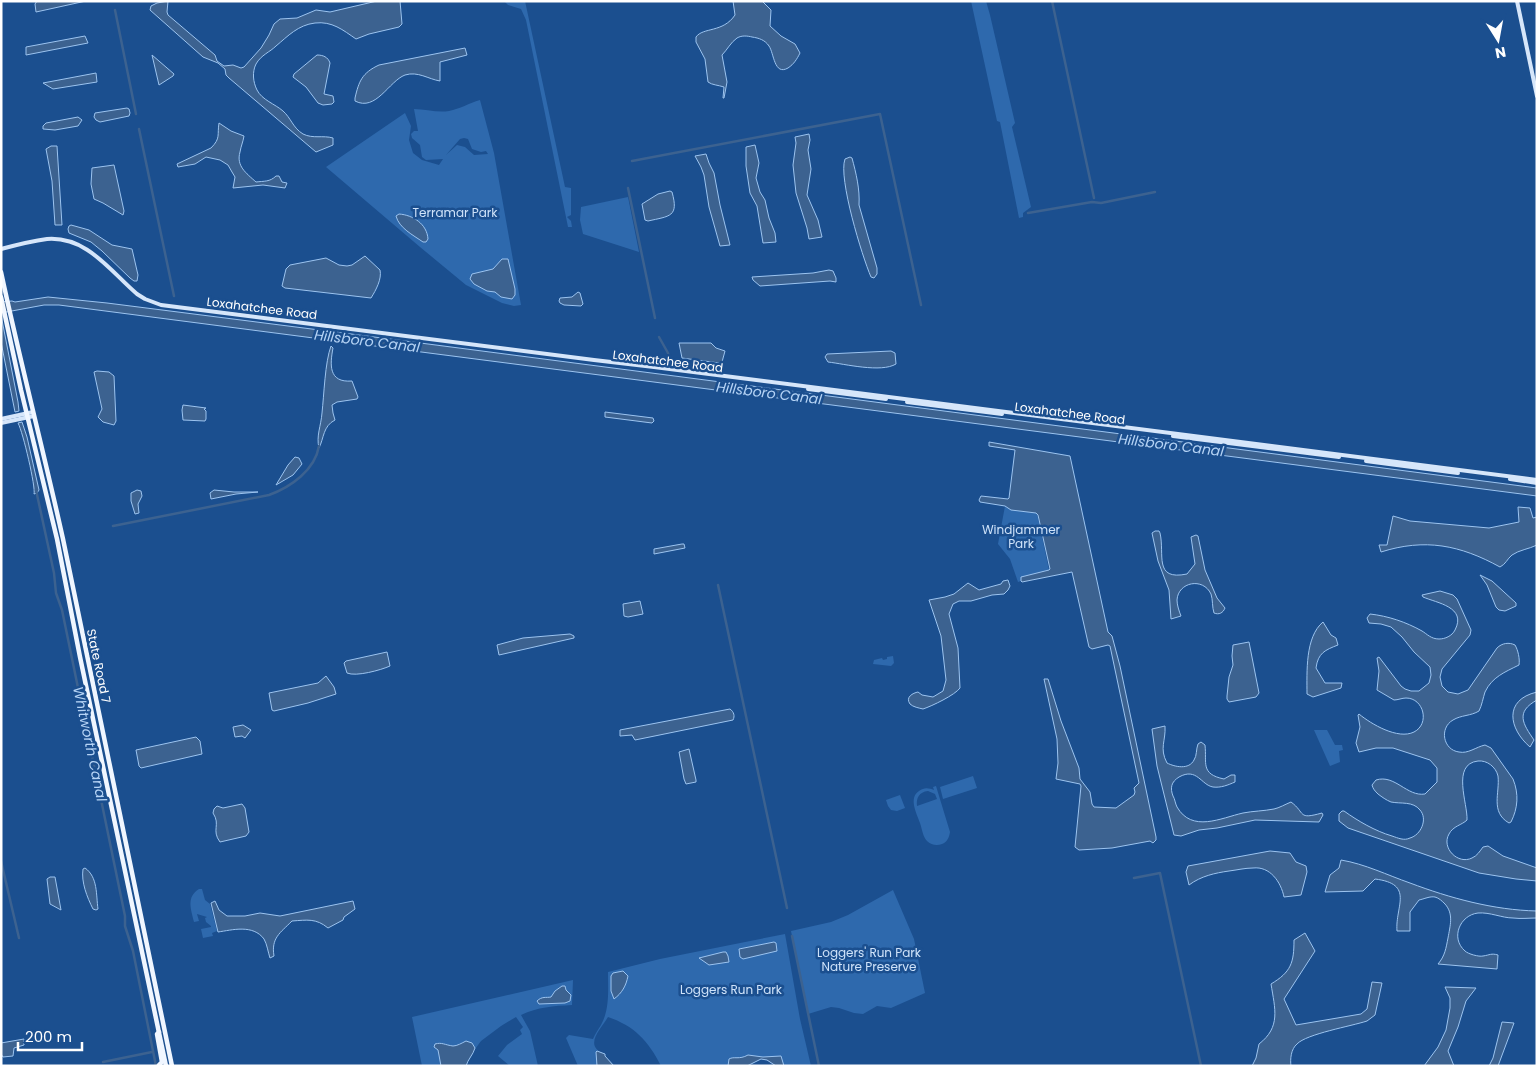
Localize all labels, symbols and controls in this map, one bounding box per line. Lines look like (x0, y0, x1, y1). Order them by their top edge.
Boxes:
north arrow (1473, 15, 1523, 65)
text: N (1493, 42, 1508, 64)
park label: Terramar Park (413, 204, 498, 221)
street label: Loxahatchee Road (206, 293, 318, 323)
water label: Hillsboro Canal (313, 325, 421, 357)
street label: Loxahatchee Road (612, 346, 724, 376)
water label: Hillsboro Canal (715, 377, 823, 409)
street label: Loxahatchee Road (1014, 398, 1126, 428)
water label: Hillsboro Canal (1117, 429, 1225, 461)
park label: Windjammer Park (982, 521, 1061, 552)
street label: State Road 7 (83, 627, 115, 705)
water label: Whitworth Canal (68, 685, 112, 804)
park label: Loggers' Run Park Nature Preserve (817, 944, 922, 975)
park label: Loggers Run Park (680, 981, 783, 998)
scale bar (18, 1020, 81, 1052)
text: 200 m (25, 1026, 72, 1047)

